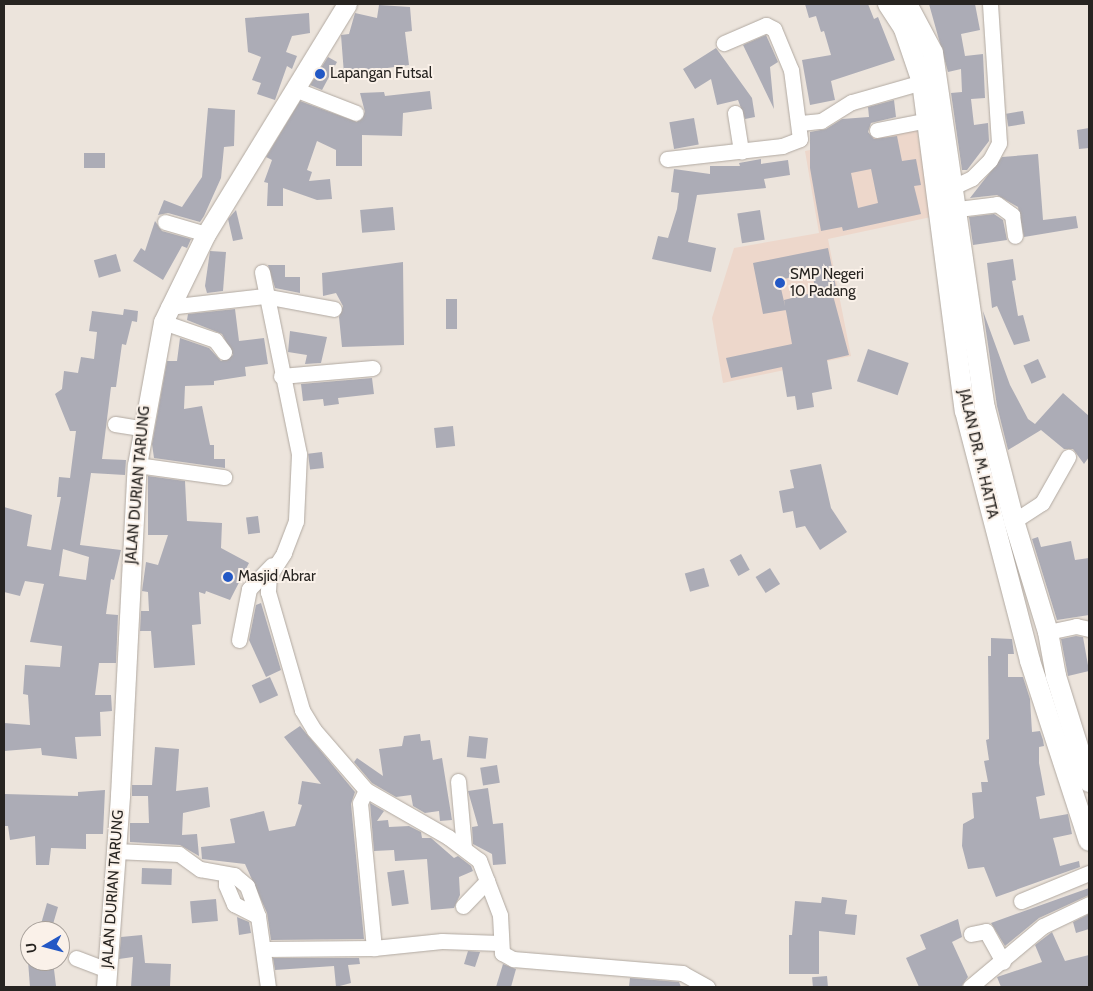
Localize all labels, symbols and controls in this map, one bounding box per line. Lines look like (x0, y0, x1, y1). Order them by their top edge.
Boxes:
place label: Lapangan Futsal (330, 65, 432, 83)
marker: Lapangan Futsal (314, 68, 326, 80)
place label: SMP Negeri 10 Padang (790, 265, 864, 300)
marker: SMP Negeri 10 Padang (774, 277, 786, 289)
street label: JALAN DR. M. HATTA (954, 388, 1002, 520)
street label: JALAN DURIAN TARUNG (122, 405, 154, 565)
place label: Masjid Abrar (238, 568, 316, 586)
marker: Masjid Abrar (222, 571, 234, 583)
street label: JALAN DURIAN TARUNG (98, 809, 128, 969)
north arrow (20, 921, 70, 971)
text: U (22, 942, 41, 954)

